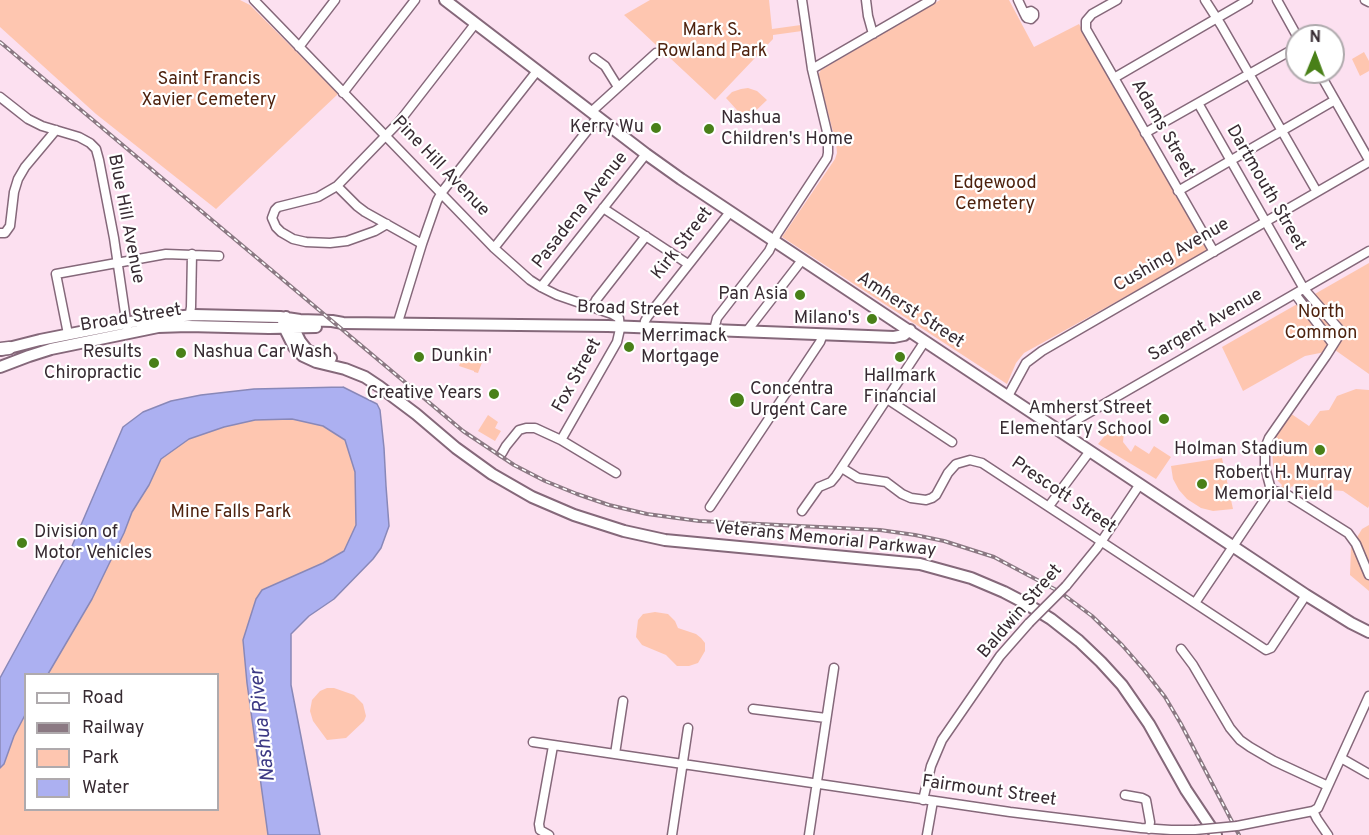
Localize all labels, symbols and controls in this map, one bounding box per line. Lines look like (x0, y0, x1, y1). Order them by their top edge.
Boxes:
park label: Mark S. Rowland Park (657, 20, 767, 63)
north arrow (1285, 24, 1345, 84)
text: N (1309, 28, 1321, 48)
park label: Saint Francis Xavier Cemetery (142, 69, 276, 112)
street label: Adams Street (1125, 76, 1199, 182)
place label: Nashua Children's Home (721, 108, 853, 150)
street label: Pine Hill Avenue (387, 112, 493, 222)
place label: Kerry Wu (570, 117, 644, 139)
marker: Kerry Wu (649, 121, 663, 135)
marker: Nashua Children's Home (702, 122, 716, 136)
street label: Dartmouth Street (1220, 122, 1310, 254)
street label: Pasadena Avenue (529, 148, 633, 274)
street label: Blue Hill Avenue (102, 152, 148, 286)
park label: Edgewood Cemetery (953, 173, 1037, 216)
street label: Kirk Street (648, 203, 718, 285)
street label: Cushing Avenue (1110, 214, 1234, 298)
street label: Amherst Street (852, 268, 968, 354)
place label: Pan Asia (718, 284, 788, 306)
street label: Sargent Avenue (1145, 285, 1267, 367)
marker: Pan Asia (793, 288, 807, 302)
street label: Broad Street (576, 297, 680, 323)
street label: Broad Street (79, 300, 183, 338)
park label: North Common (1285, 302, 1357, 344)
place label: Milano's (794, 308, 860, 330)
marker: Milano's (865, 312, 879, 326)
place label: Merrimack Mortgage (641, 326, 727, 368)
street label: Fox Street (549, 335, 607, 417)
marker: Merrimack Mortgage (622, 340, 636, 354)
place label: Results Chiropractic (44, 342, 142, 385)
place label: Nashua Car Wash (193, 342, 332, 364)
marker: Nashua Car Wash (174, 346, 188, 360)
place label: Dunkin' (431, 346, 492, 368)
marker: Dunkin' (412, 350, 426, 364)
marker: Hallmark Financial (893, 350, 907, 364)
marker: Results Chiropractic (147, 356, 161, 370)
place label: Hallmark Financial (864, 366, 936, 409)
place label: Concentra Urgent Care (750, 379, 847, 422)
place label: Creative Years (367, 383, 482, 405)
marker: Creative Years (487, 387, 501, 401)
marker: Concentra Urgent Care (728, 391, 746, 409)
place label: Amherst Street Elementary School (999, 398, 1152, 440)
marker: Amherst Street Elementary School (1157, 412, 1171, 426)
place label: Holman Stadium (1174, 439, 1308, 461)
marker: Holman Stadium (1313, 443, 1327, 457)
street label: Prescott Street (1006, 453, 1120, 539)
place label: Robert H. Murray Memorial Field (1214, 463, 1352, 506)
marker: Robert H. Murray Memorial Field (1195, 477, 1209, 491)
park label: Mine Falls Park (171, 502, 291, 524)
street label: Veterans Memorial Parkway (713, 518, 937, 562)
place label: Division of Motor Vehicles (34, 522, 152, 564)
marker: Division of Motor Vehicles (15, 536, 29, 550)
street label: Baldwin Street (974, 561, 1068, 663)
water label: Nashua River (246, 667, 282, 783)
legend (24, 673, 219, 811)
text: Road (82, 687, 124, 710)
text: Railway (82, 717, 144, 740)
text: Park (82, 747, 119, 770)
street label: Fairmount Street (920, 772, 1058, 812)
text: Water (82, 777, 129, 800)

